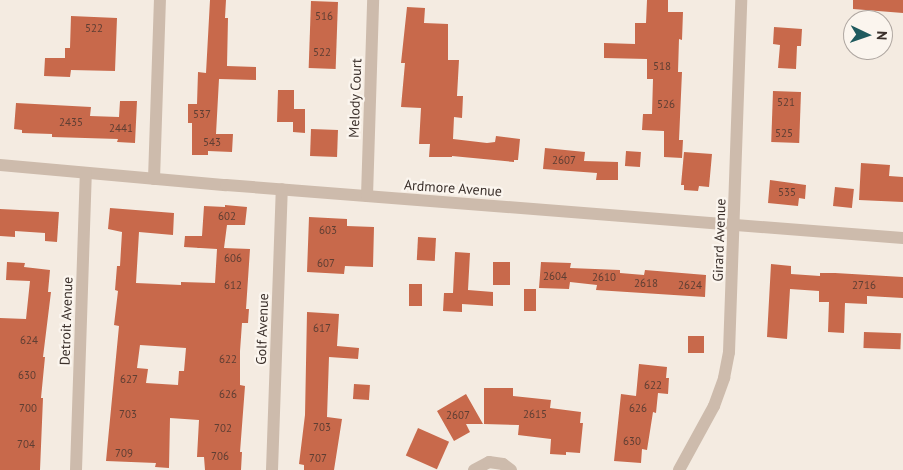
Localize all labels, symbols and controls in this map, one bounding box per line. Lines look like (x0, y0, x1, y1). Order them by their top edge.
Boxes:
house number: 516 (315, 9, 333, 23)
north arrow (843, 10, 893, 60)
house number: 522 (85, 21, 103, 35)
text: N (873, 31, 891, 41)
house number: 522 (313, 45, 331, 59)
street label: Melody Court (345, 58, 365, 138)
house number: 518 (653, 59, 671, 73)
house number: 521 (777, 95, 795, 109)
house number: 526 (657, 97, 675, 111)
house number: 537 (193, 107, 211, 121)
house number: 2435 (59, 115, 83, 129)
house number: 2441 (109, 121, 133, 135)
house number: 525 (775, 126, 793, 140)
house number: 543 (203, 135, 221, 149)
house number: 2607 (552, 153, 576, 167)
street label: Ardmore Avenue (403, 176, 503, 200)
house number: 535 (778, 185, 796, 199)
street label: Girard Avenue (709, 198, 729, 282)
house number: 602 (218, 209, 236, 223)
house number: 603 (319, 223, 337, 237)
house number: 606 (224, 251, 242, 265)
house number: 607 (317, 256, 335, 270)
house number: 2604 (543, 269, 567, 283)
house number: 2610 (592, 270, 616, 284)
street label: Detroit Avenue (56, 276, 76, 366)
house number: 2618 (634, 276, 658, 290)
house number: 612 (224, 278, 242, 292)
house number: 2624 (678, 278, 702, 292)
house number: 2716 (852, 278, 876, 292)
street label: Golf Avenue (252, 293, 272, 365)
house number: 617 (313, 321, 331, 335)
house number: 624 (20, 333, 38, 347)
house number: 622 (219, 352, 237, 366)
house number: 630 (18, 368, 36, 382)
house number: 627 (120, 372, 138, 386)
house number: 622 (644, 378, 662, 392)
house number: 626 (219, 387, 237, 401)
house number: 700 (19, 401, 37, 415)
house number: 626 (629, 401, 647, 415)
house number: 703 (119, 407, 137, 421)
house number: 2615 (523, 407, 547, 421)
house number: 2607 (446, 408, 470, 422)
house number: 703 (313, 420, 331, 434)
house number: 702 (214, 421, 232, 435)
house number: 630 (623, 434, 641, 448)
house number: 704 (17, 437, 35, 451)
house number: 709 (115, 446, 133, 460)
house number: 706 (211, 449, 229, 463)
house number: 707 (309, 451, 327, 465)

